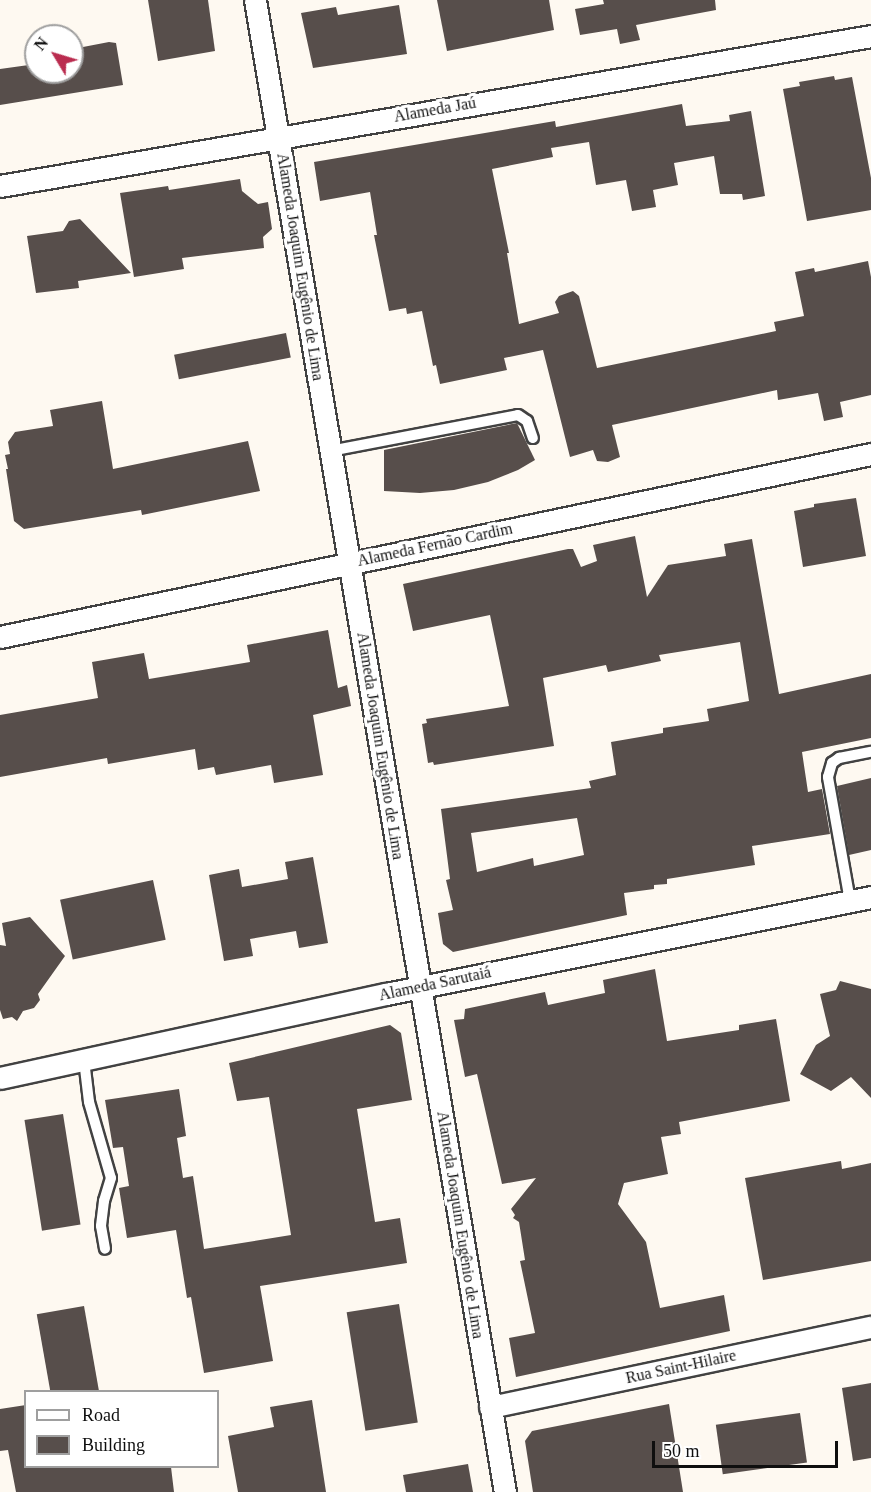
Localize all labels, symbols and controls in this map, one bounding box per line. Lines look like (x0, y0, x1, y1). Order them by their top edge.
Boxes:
north arrow (24, 24, 84, 84)
text: N (31, 34, 51, 54)
street label: Alameda Jaú (392, 93, 478, 127)
street label: Alameda Joaquim Eugênio de Lima (273, 152, 327, 382)
street label: Alameda Fernão Cardim (356, 519, 514, 571)
street label: Alameda Joaquim Eugênio de Lima (353, 631, 407, 861)
street label: Alameda Sarutaiá (377, 963, 493, 1005)
street label: Alameda Joaquim Eugênio de Lima (433, 1110, 487, 1340)
street label: Rua Saint-Hilaire (624, 1346, 738, 1388)
legend (24, 1390, 219, 1468)
text: Road (82, 1405, 120, 1425)
scale bar (655, 1429, 841, 1467)
text: Building (82, 1435, 145, 1455)
text: 50 m (663, 1441, 700, 1461)

